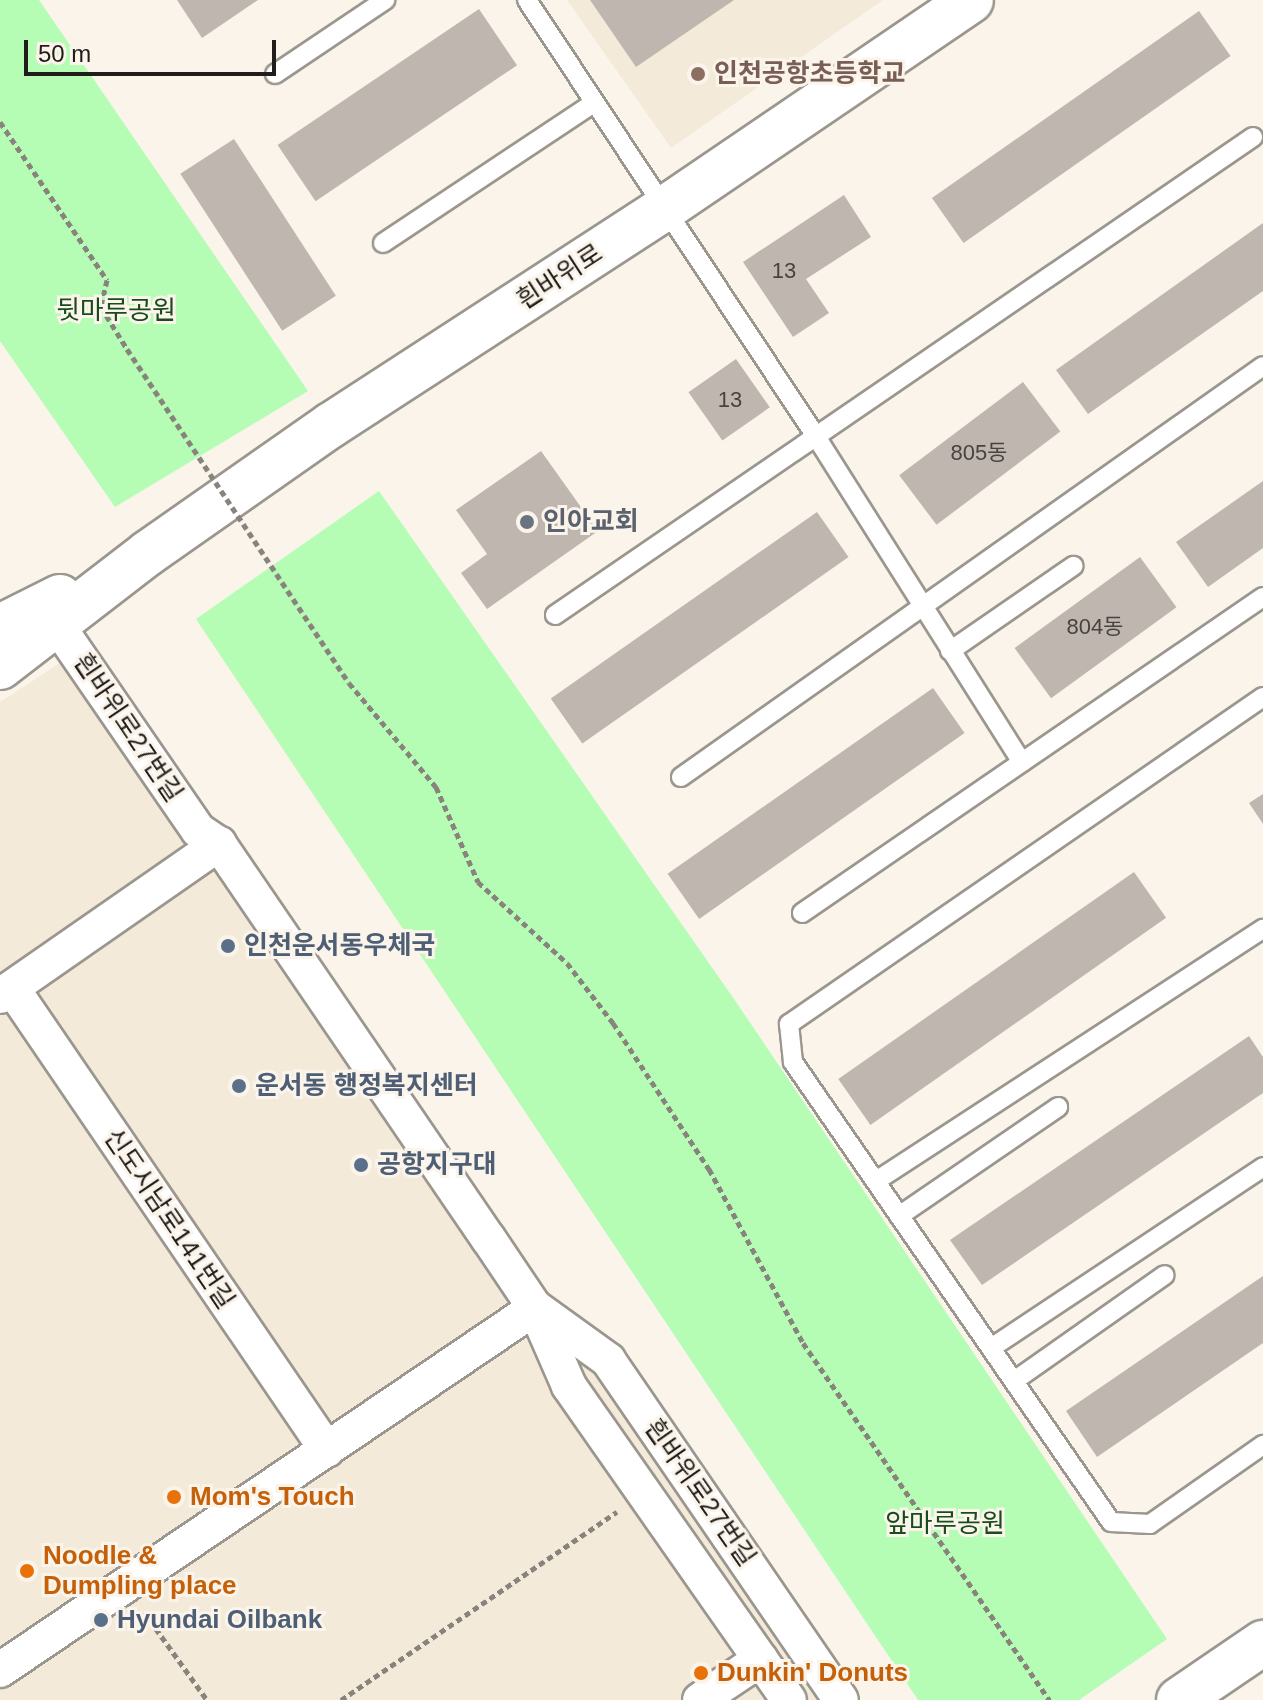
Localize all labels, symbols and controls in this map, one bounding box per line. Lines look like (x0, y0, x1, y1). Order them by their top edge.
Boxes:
scale bar (28, 24, 280, 74)
text: 50 m (38, 40, 91, 67)
place label: 인천공항초등학교 (714, 58, 905, 90)
marker: 인천공항초등학교 (689, 65, 707, 83)
street label: 흰바위로 (511, 238, 609, 316)
house number: 13 (772, 258, 796, 284)
park label: 뒷마루공원 (56, 295, 176, 327)
house number: 13 (718, 387, 742, 413)
house number: 805동 (951, 440, 1007, 466)
place label: 인아교회 (543, 506, 639, 538)
marker: 인아교회 (518, 513, 536, 531)
house number: 804동 (1067, 614, 1123, 640)
street label: 흰바위로27번길 (67, 648, 189, 808)
place label: 인천운서동우체국 (244, 930, 435, 962)
marker: 인천운서동우체국 (219, 937, 237, 955)
place label: 운서동 행정복지센터 (255, 1070, 478, 1102)
marker: 운서동 행정복지센터 (230, 1077, 248, 1095)
street label: 신도시남로141번길 (97, 1123, 241, 1315)
place label: 공항지구대 (377, 1149, 497, 1181)
marker: 공항지구대 (352, 1156, 370, 1174)
street label: 흰바위로27번길 (638, 1413, 762, 1573)
place label: Mom's Touch (190, 1481, 355, 1513)
marker: Mom's Touch (165, 1488, 183, 1506)
park label: 앞마루공원 (885, 1508, 1005, 1540)
place label: Noodle & Dumpling place (43, 1540, 237, 1602)
marker: Noodle & Dumpling place (18, 1562, 36, 1580)
place label: Hyundai Oilbank (117, 1604, 322, 1636)
marker: Hyundai Oilbank (92, 1611, 110, 1629)
place label: Dunkin' Donuts (717, 1657, 908, 1689)
marker: Dunkin' Donuts (692, 1664, 710, 1682)

